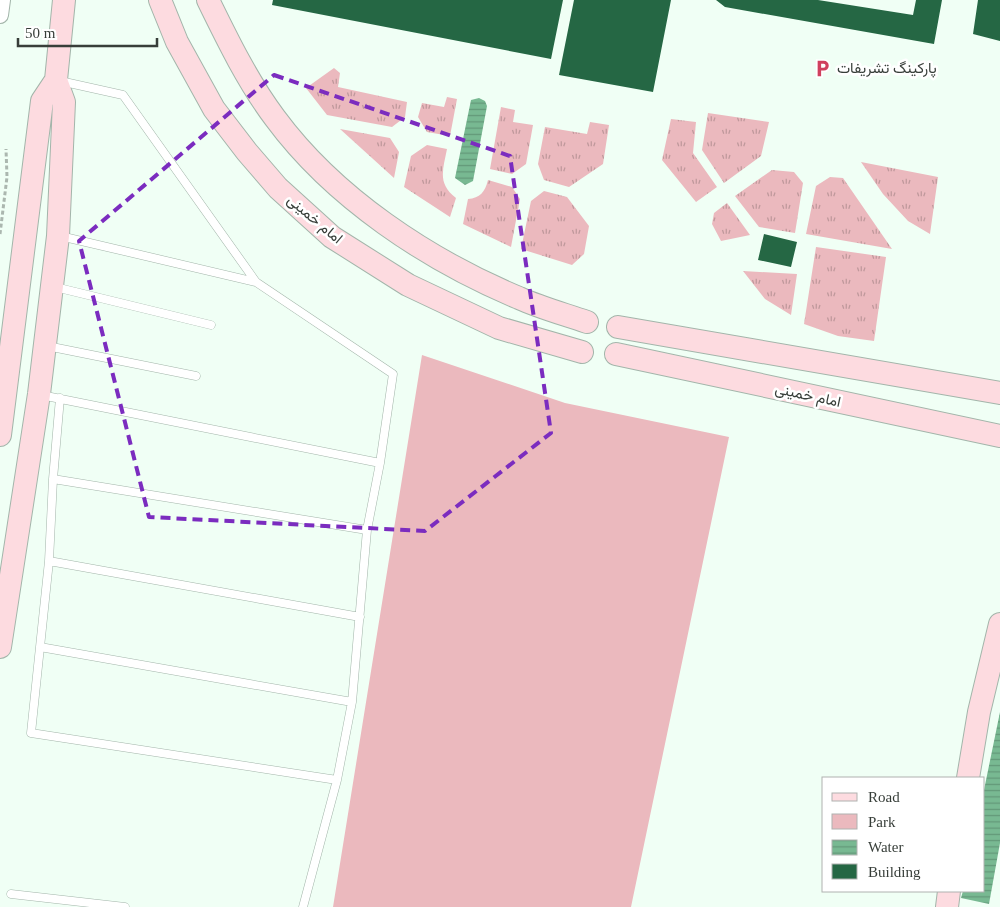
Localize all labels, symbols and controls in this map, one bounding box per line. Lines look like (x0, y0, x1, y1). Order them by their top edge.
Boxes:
scale bar (18, 15, 156, 47)
text: 50 m (25, 25, 56, 41)
parking icon: پارکینگ تشریفات (813, 58, 833, 78)
place label: پارکینگ تشریفات (837, 60, 937, 78)
street label: امام خمینی (283, 191, 346, 248)
street label: امام خمینی (773, 380, 842, 412)
legend (822, 777, 985, 892)
text: Road (868, 789, 900, 805)
text: Park (868, 814, 896, 830)
text: Water (868, 839, 903, 855)
text: Building (868, 864, 921, 880)

